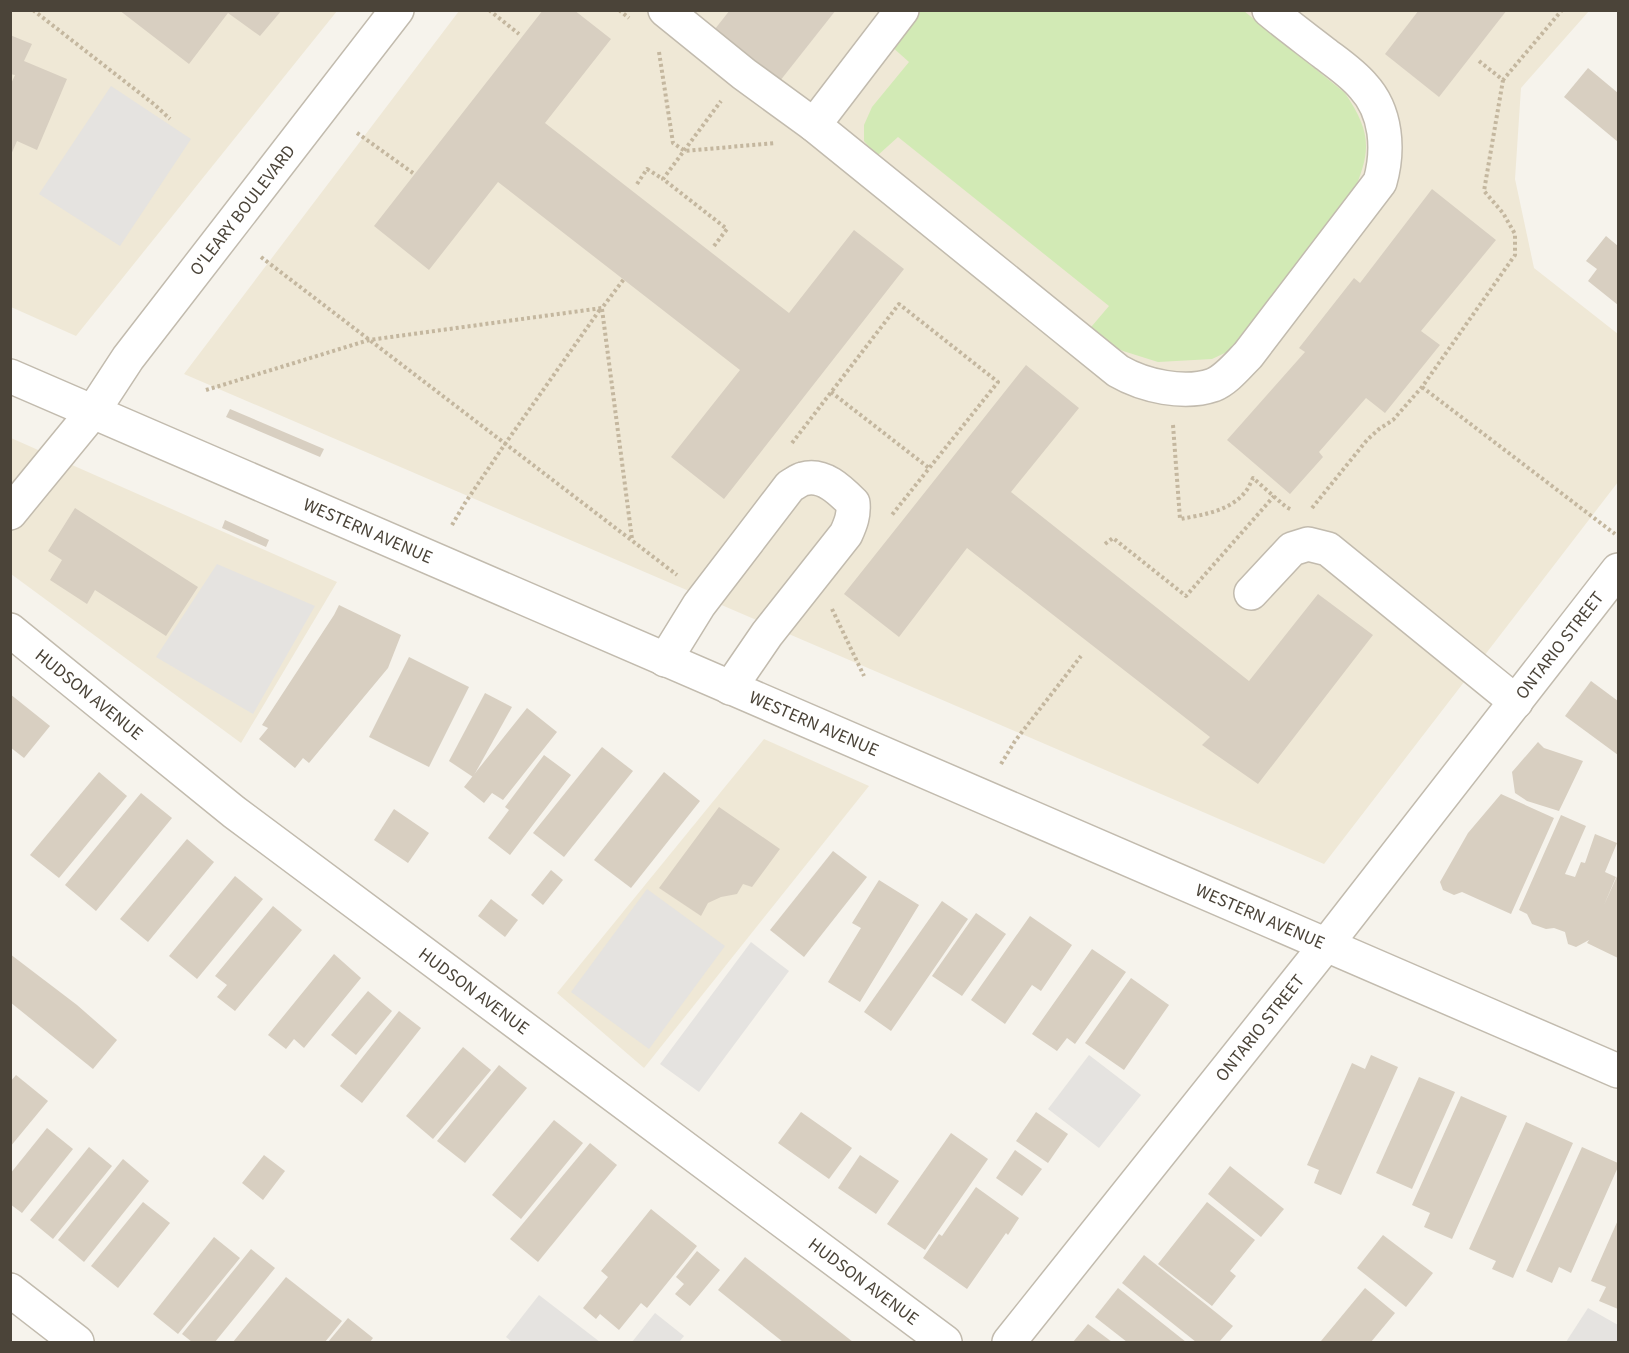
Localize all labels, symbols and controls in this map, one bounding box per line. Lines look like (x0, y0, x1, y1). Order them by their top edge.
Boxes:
street label: O'LEARY BOULEVARD (184, 139, 301, 281)
street label: WESTERN AVENUE (299, 492, 437, 570)
street label: ONTARIO STREET (1509, 586, 1610, 704)
street label: HUDSON AVENUE (30, 643, 148, 746)
street label: WESTERN AVENUE (745, 685, 883, 763)
street label: WESTERN AVENUE (1192, 877, 1329, 955)
street label: HUDSON AVENUE (413, 941, 535, 1041)
street label: ONTARIO STREET (1209, 969, 1311, 1087)
street label: HUDSON AVENUE (803, 1232, 924, 1331)

